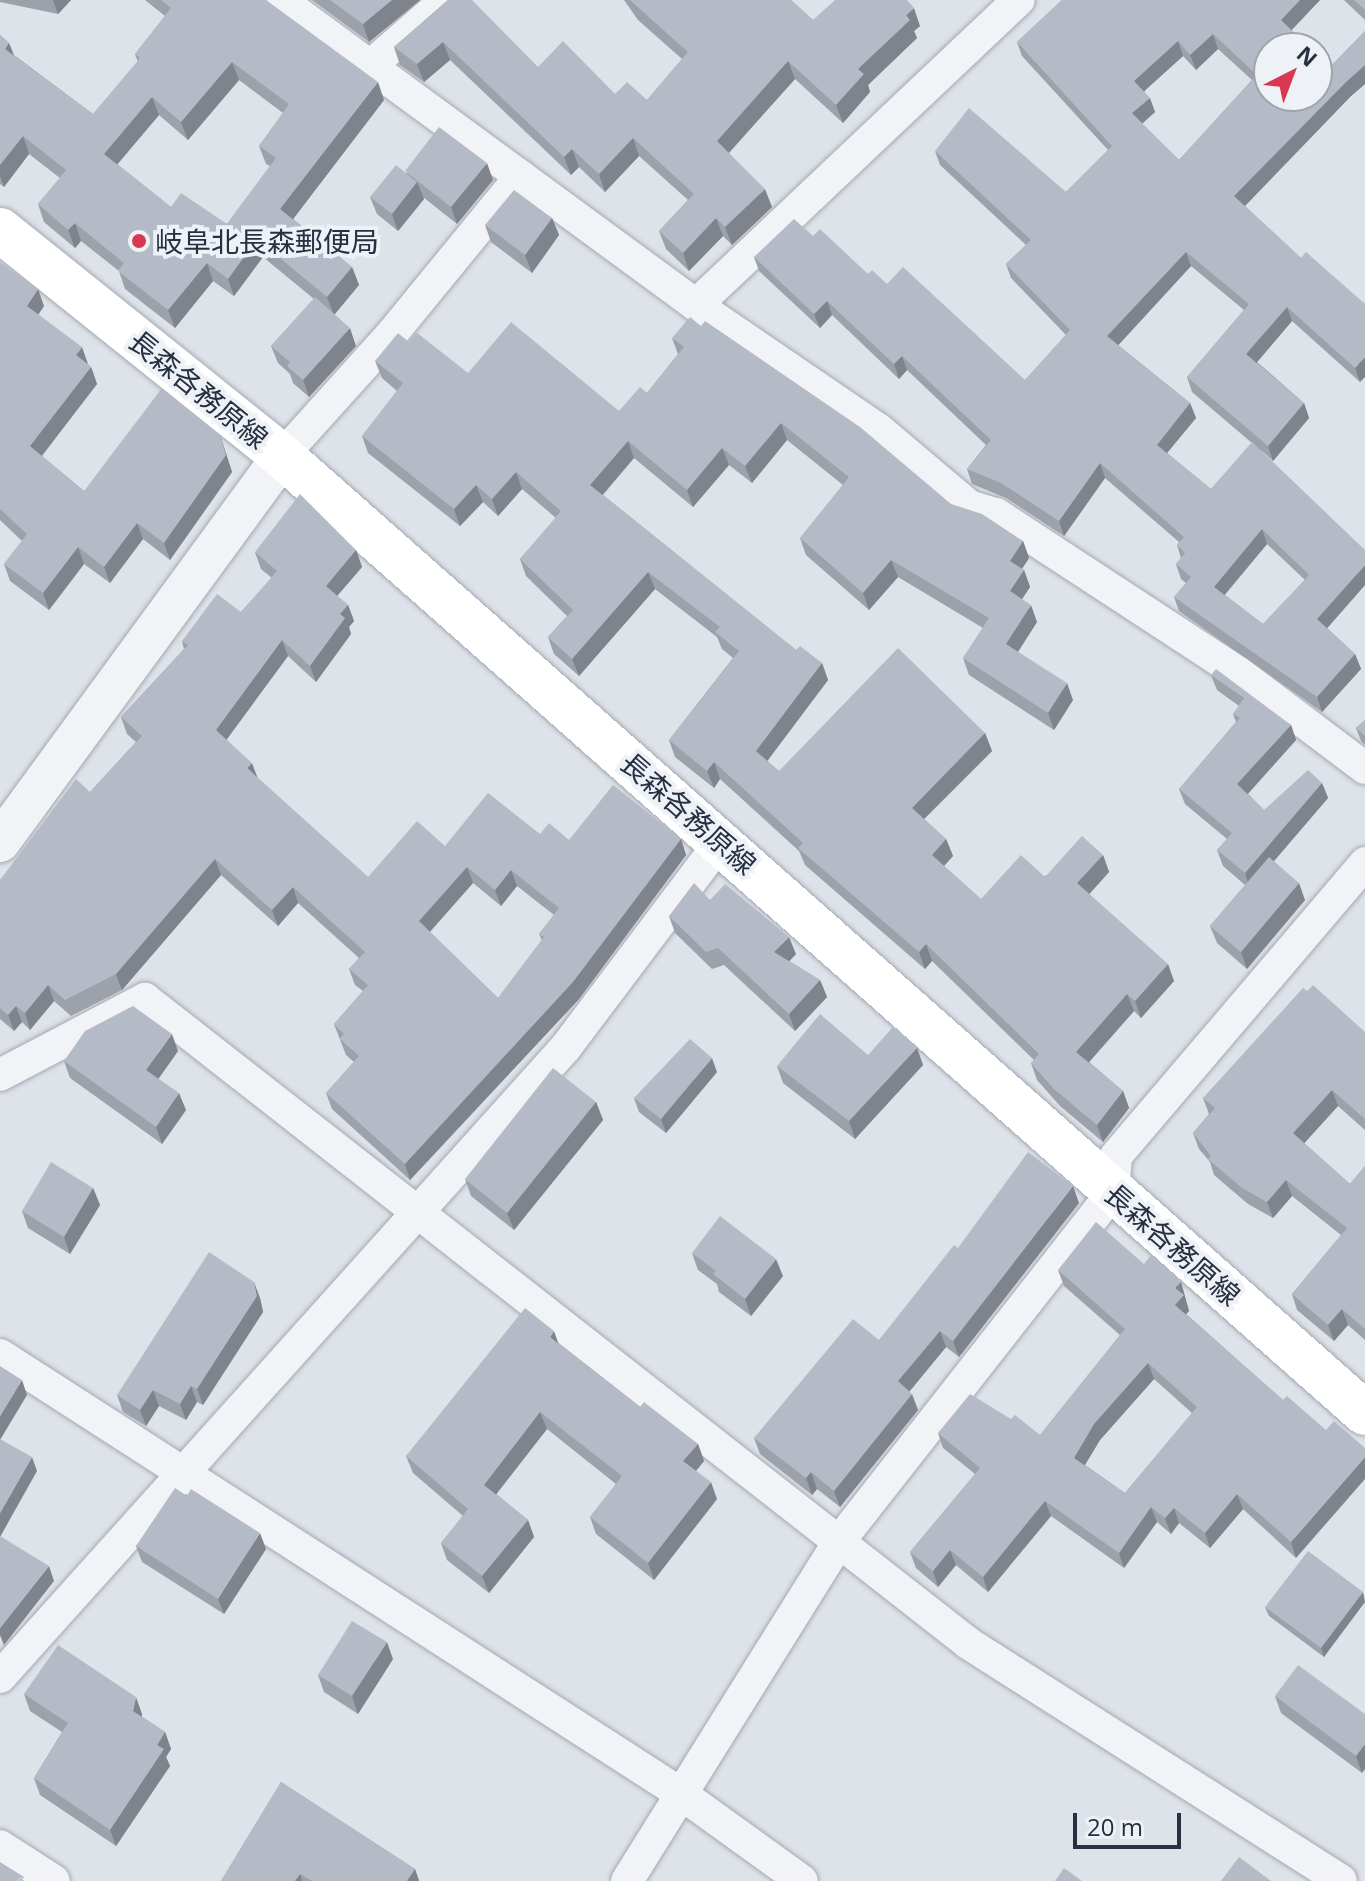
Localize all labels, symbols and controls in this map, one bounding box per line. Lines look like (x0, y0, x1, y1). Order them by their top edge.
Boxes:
north arrow (1253, 32, 1333, 112)
text: N (1291, 39, 1324, 73)
place label: 岐阜北長森郵便局 (155, 224, 379, 258)
marker: 岐阜北長森郵便局 (130, 232, 148, 250)
street label: 長森各務原線 (123, 323, 275, 455)
street label: 長森各務原線 (615, 745, 763, 881)
street label: 長森各務原線 (1099, 1176, 1247, 1312)
scale bar (1077, 1797, 1185, 1847)
text: 20 m (1087, 1810, 1143, 1843)

